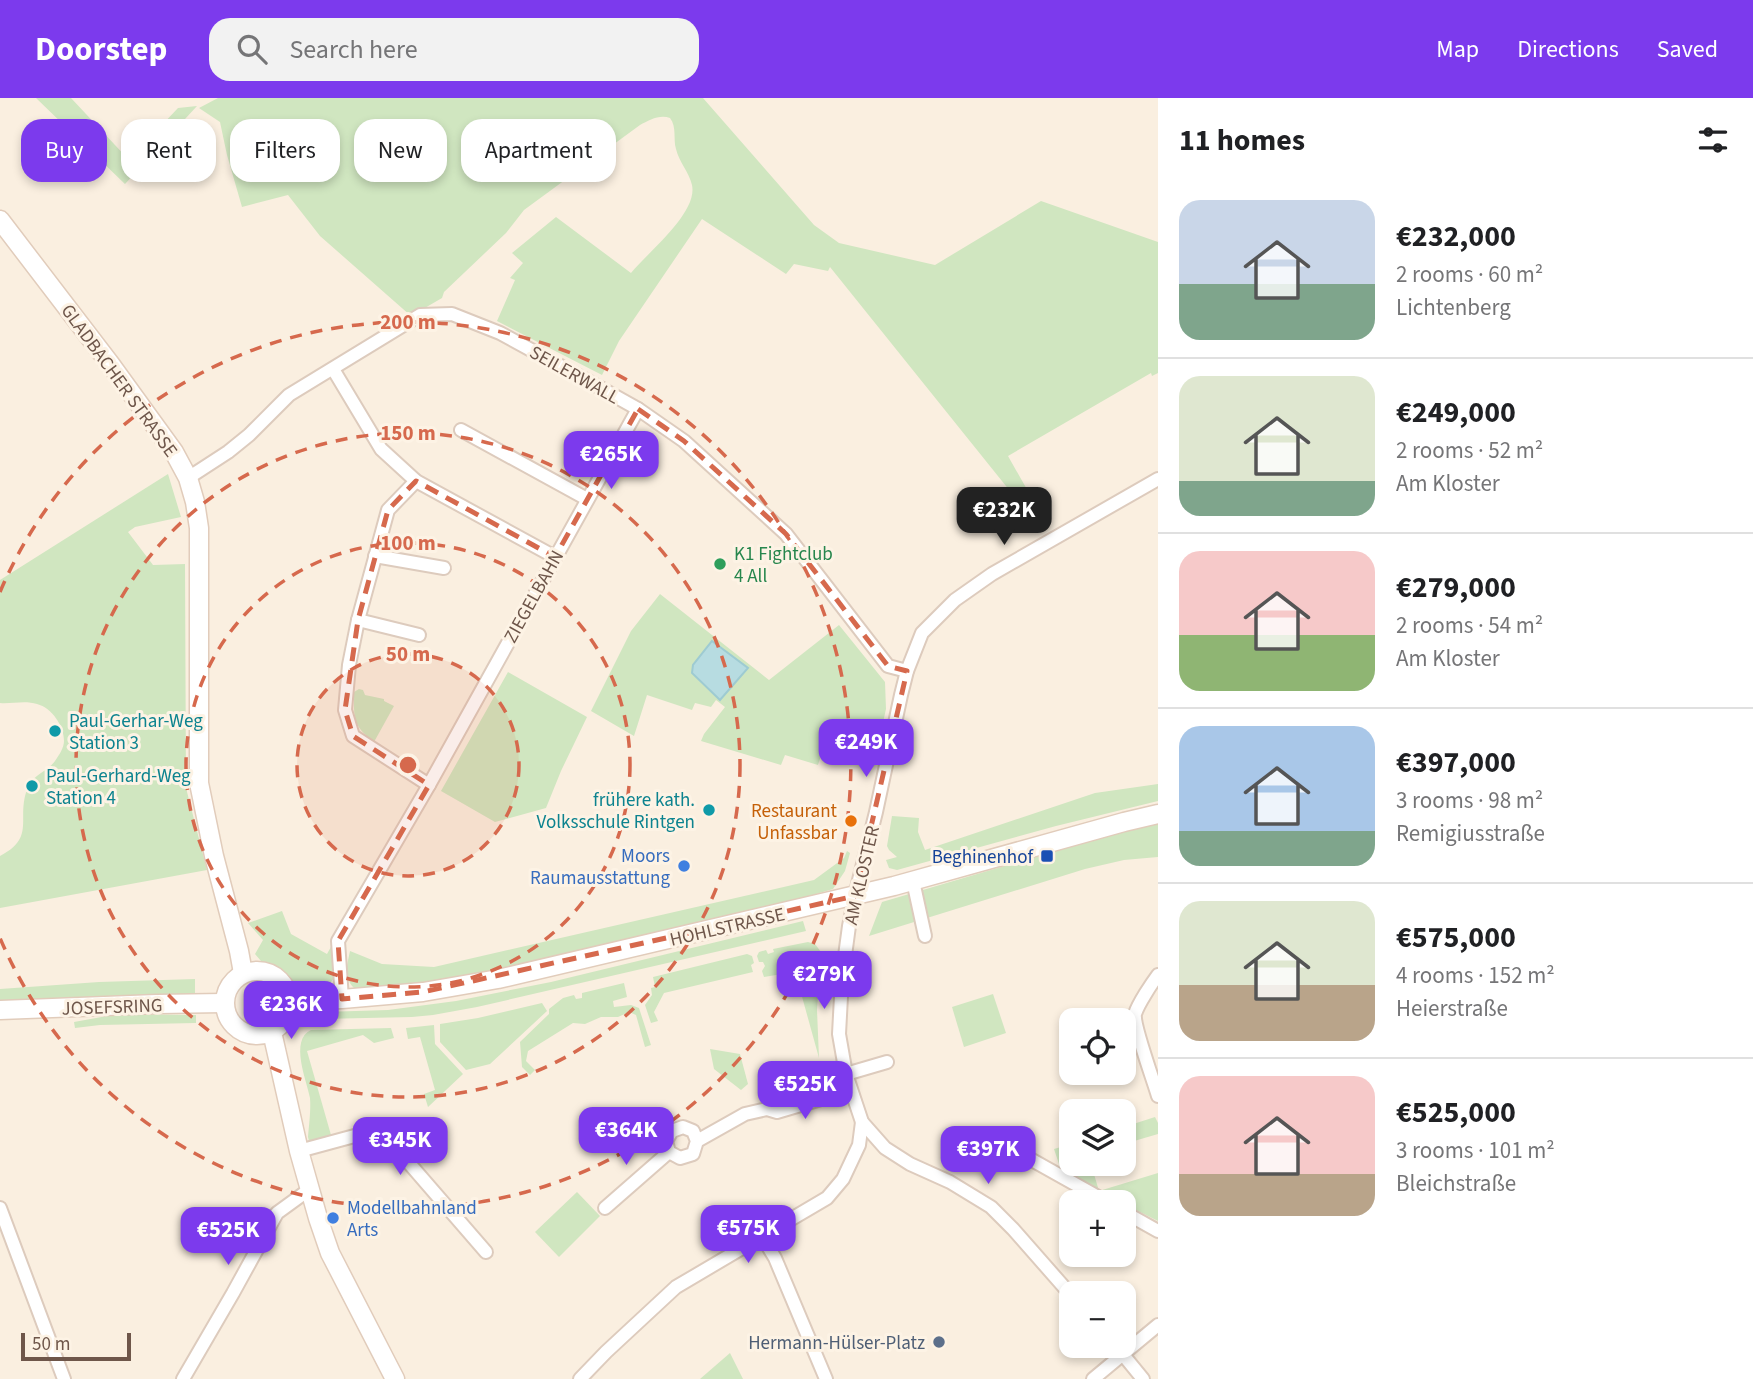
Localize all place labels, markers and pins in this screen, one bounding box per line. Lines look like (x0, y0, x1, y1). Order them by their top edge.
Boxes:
pin: €265K (562, 432, 660, 491)
pin: €232K (955, 488, 1053, 547)
place label: K1 Fightclub 4 All (734, 541, 833, 590)
marker: K1 Fightclub 4 All (712, 556, 728, 572)
place label: Paul-Gerhar-Weg Station 3 (69, 708, 203, 757)
pin: €249K (817, 720, 915, 779)
marker: Paul-Gerhar-Weg Station 3 (47, 723, 63, 739)
centre of rings (396, 753, 420, 777)
place label: Paul-Gerhard-Weg Station 4 (46, 763, 191, 812)
marker: Paul-Gerhard-Weg Station 4 (24, 778, 40, 794)
place label: frühere kath. Volksschule Rintgen (536, 787, 695, 836)
place label: Restaurant Unfassbar (751, 798, 838, 847)
marker: frühere kath. Volksschule Rintgen (701, 802, 717, 818)
marker: Restaurant Unfassbar (843, 813, 859, 829)
place label: Moors Raumausstattung (530, 843, 670, 892)
place label: Beghinenhof (932, 844, 1034, 871)
marker: Beghinenhof (1039, 848, 1055, 864)
marker: Moors Raumausstattung (676, 858, 692, 874)
pin: €279K (775, 951, 873, 1011)
pin: €236K (242, 982, 340, 1041)
pin: €525K (756, 1062, 854, 1121)
pin: €364K (577, 1108, 675, 1167)
pin: €345K (351, 1118, 449, 1177)
pin: €397K (939, 1126, 1037, 1186)
place label: Modellbahnland Arts (347, 1195, 477, 1244)
pin: €575K (699, 1206, 797, 1265)
pin: €525K (179, 1208, 277, 1267)
marker: Modellbahnland Arts (325, 1210, 341, 1226)
place label: Hermann-Hülser-Platz (748, 1330, 925, 1357)
marker: Hermann-Hülser-Platz (931, 1334, 947, 1350)

